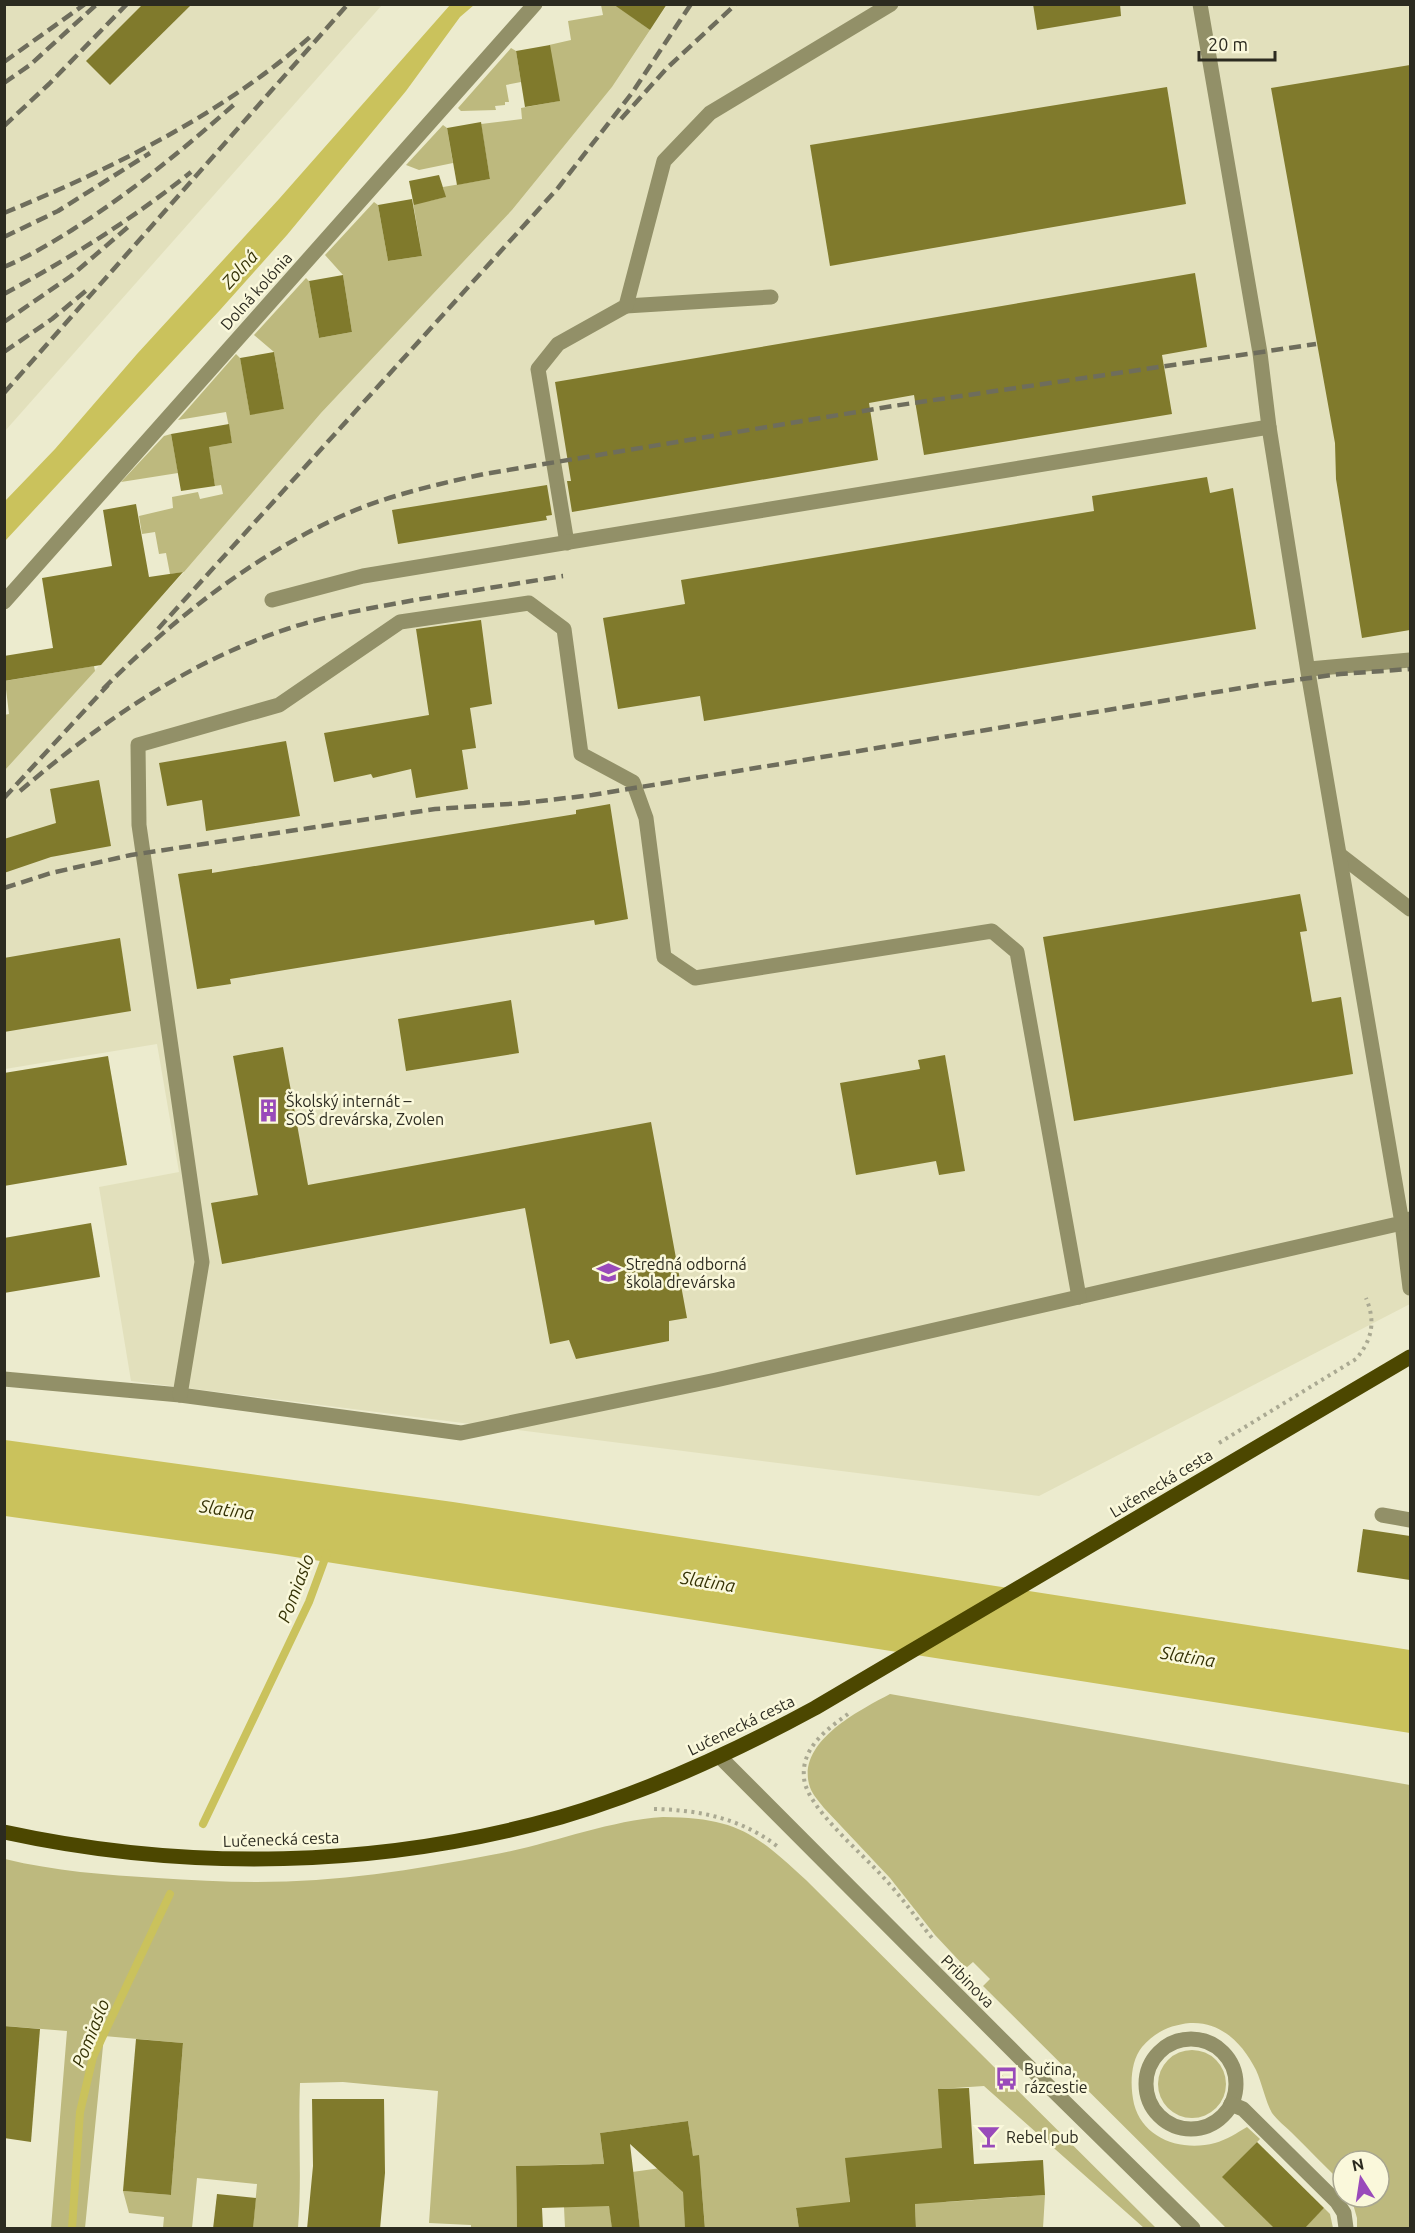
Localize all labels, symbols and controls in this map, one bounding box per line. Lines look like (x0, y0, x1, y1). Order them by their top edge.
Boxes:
scale bar (1199, 24, 1276, 62)
text: 20 m (1208, 34, 1248, 54)
water label: Zolná (216, 246, 261, 293)
street label: Dolná kolónia (217, 249, 295, 333)
place label: Školský internát – SOŠ drevárska, Zvolen (286, 1091, 444, 1128)
building icon: Školský internát – SOŠ drevárska, Zvolen (255, 1097, 281, 1123)
place label: Stredná odborná škola drevárska (626, 1255, 747, 1291)
school or university icon: Stredná odborná škola drevárska (595, 1260, 621, 1286)
street label: Lučenecká cesta (1106, 1445, 1216, 1521)
water label: Slatina (197, 1495, 256, 1523)
water label: Pomiaslo (273, 1551, 317, 1625)
water label: Slatina (678, 1567, 737, 1595)
water label: Slatina (1158, 1642, 1217, 1670)
street label: Lučenecká cesta (685, 1691, 797, 1759)
street label: Lučenecká cesta (222, 1828, 340, 1850)
street label: Pribinova (938, 1951, 998, 2011)
water label: Pomiaslo (67, 1996, 113, 2070)
place label: Bučina, rázcestie (1024, 2060, 1088, 2096)
bus stop icon: Bučina, rázcestie (993, 2065, 1019, 2091)
bar icon: Rebel pub (975, 2124, 1001, 2150)
place label: Rebel pub (1006, 2128, 1079, 2146)
north arrow (1331, 2149, 1391, 2209)
text: N (1350, 2154, 1366, 2174)

